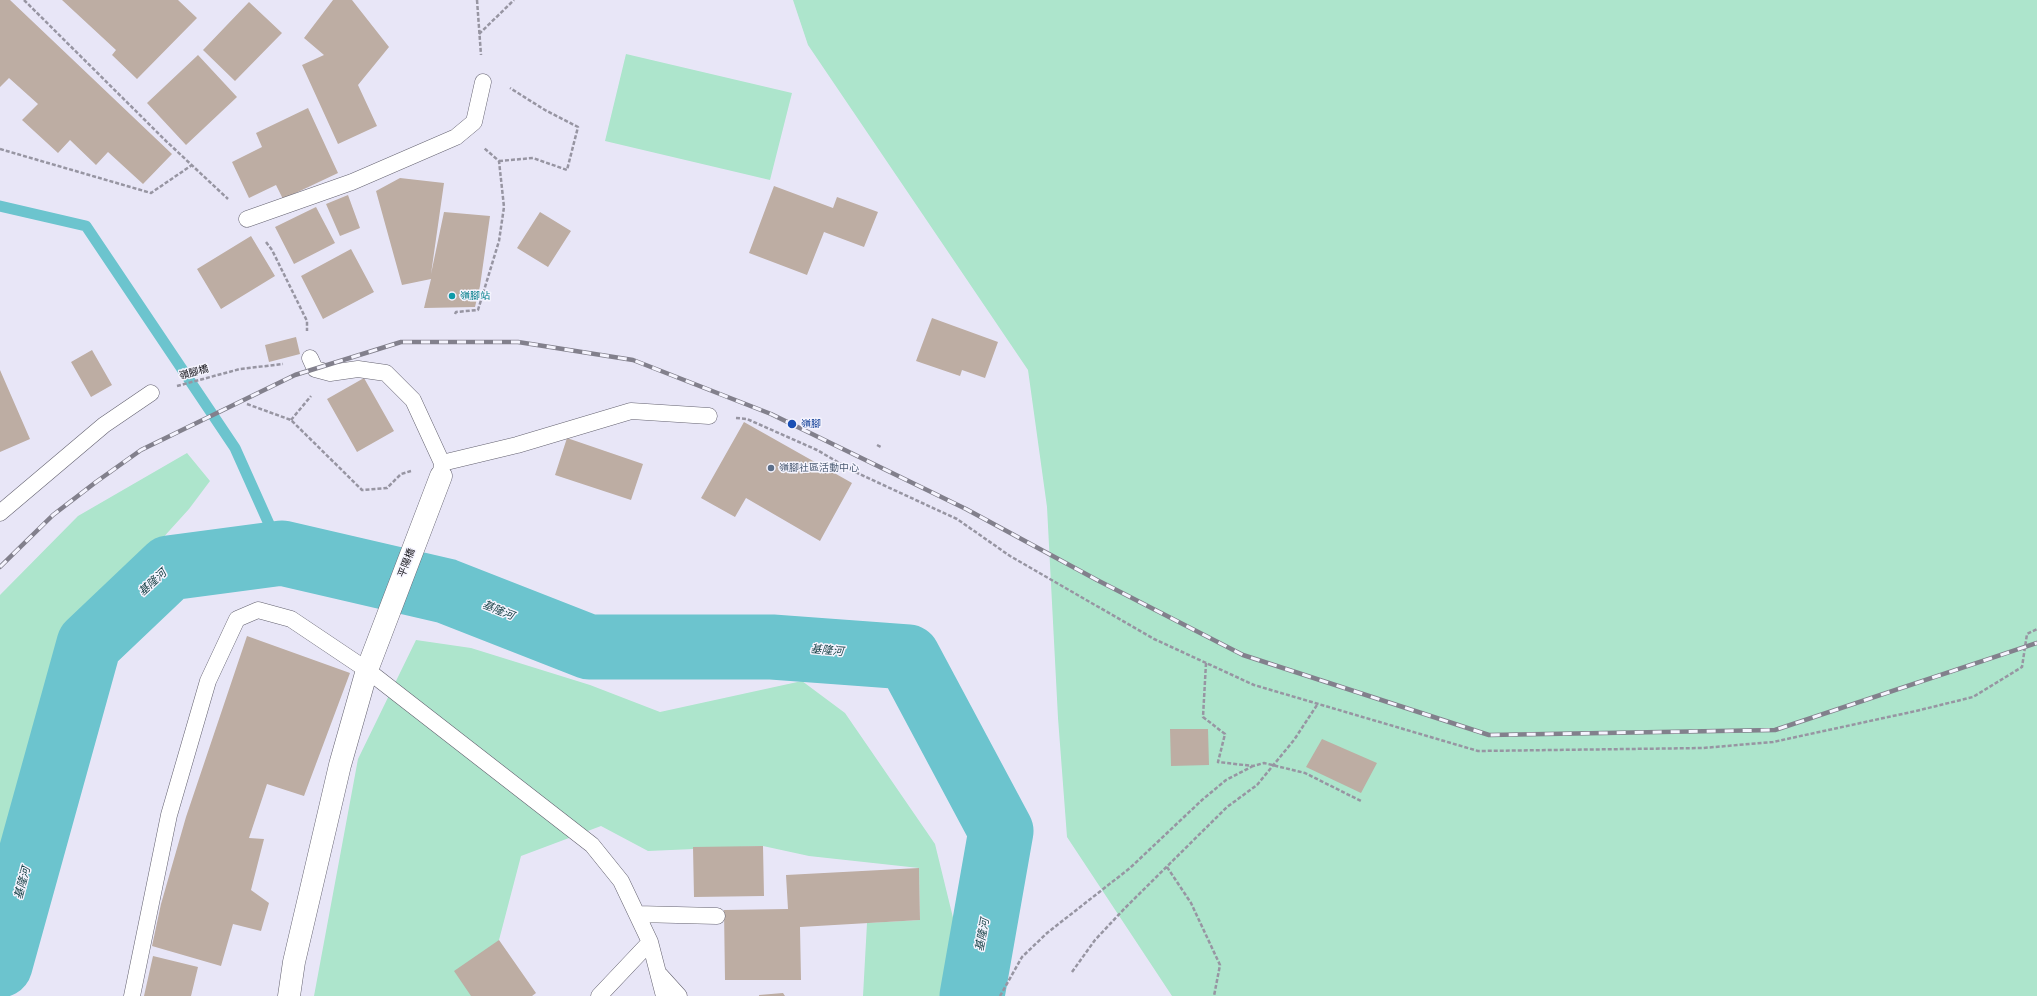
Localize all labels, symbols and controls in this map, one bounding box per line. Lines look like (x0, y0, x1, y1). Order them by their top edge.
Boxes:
place label: 嶺腳站 (460, 290, 490, 302)
marker: 嶺腳站 (447, 291, 457, 301)
street label: 嶺腳橋 (178, 363, 210, 383)
marker: 嶺腳 (786, 418, 798, 430)
place label: 嶺腳 (801, 418, 821, 430)
place label: 嶺腳社區活動中心 (779, 462, 859, 474)
marker: 嶺腳社區活動中心 (766, 463, 776, 473)
street label: 平陽橋 (396, 547, 418, 579)
water label: 基隆河 (136, 567, 170, 599)
water label: 基隆河 (480, 599, 516, 623)
water label: 基隆河 (810, 643, 844, 659)
water label: 基隆河 (12, 865, 34, 901)
water label: 基隆河 (974, 918, 992, 952)

